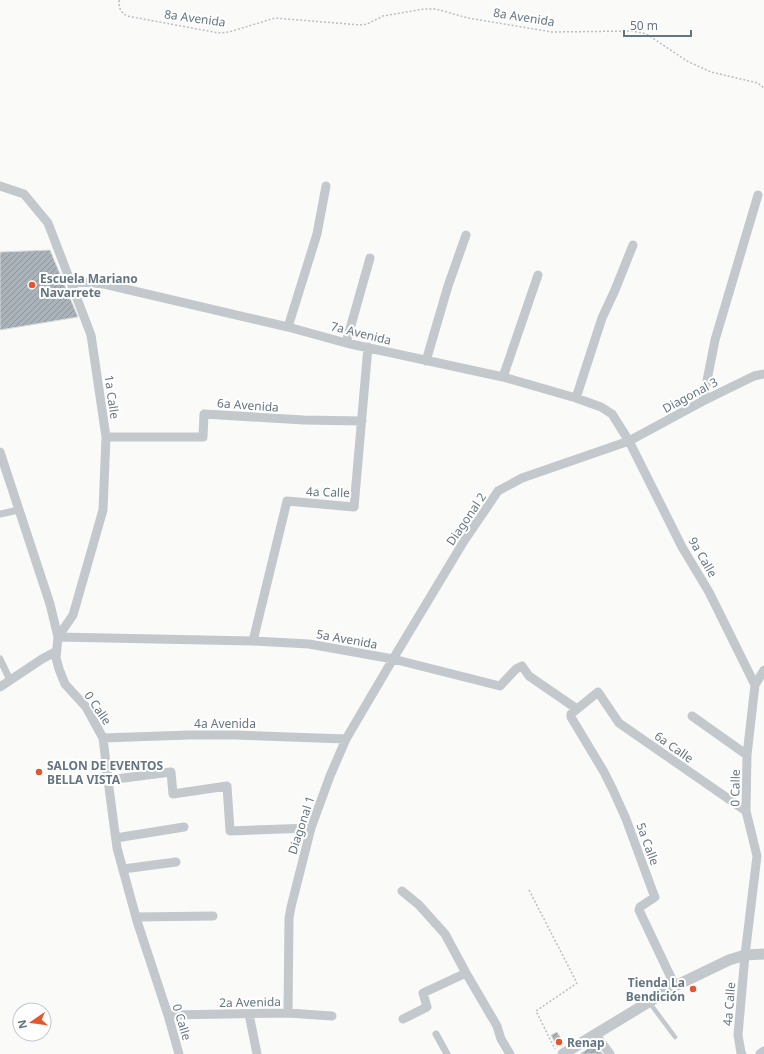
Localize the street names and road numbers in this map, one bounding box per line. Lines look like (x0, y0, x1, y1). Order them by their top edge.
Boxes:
street label: 8a Avenida (492, 4, 556, 30)
street label: 8a Avenida (163, 5, 227, 31)
street label: 7a Avenida (329, 317, 393, 349)
street label: Diagonal 3 (659, 373, 721, 417)
street label: 1a Calle (101, 374, 124, 420)
street label: 6a Avenida (217, 394, 279, 416)
street label: 4a Calle (306, 483, 351, 501)
street label: Diagonal 2 (442, 489, 490, 549)
street label: 9a Calle (685, 534, 721, 580)
street label: 5a Avenida (315, 625, 379, 653)
street label: 0 Calle (81, 688, 116, 728)
street label: 4a Avenida (194, 715, 256, 732)
street label: 6a Calle (651, 727, 697, 767)
street label: 0 Calle (726, 769, 744, 807)
street label: Diagonal 1 (284, 794, 318, 856)
street label: 5a Calle (632, 820, 664, 868)
street label: 4a Calle (719, 981, 739, 1027)
street label: 2a Avenida (219, 993, 281, 1011)
street label: 0 Calle (168, 1002, 196, 1043)

